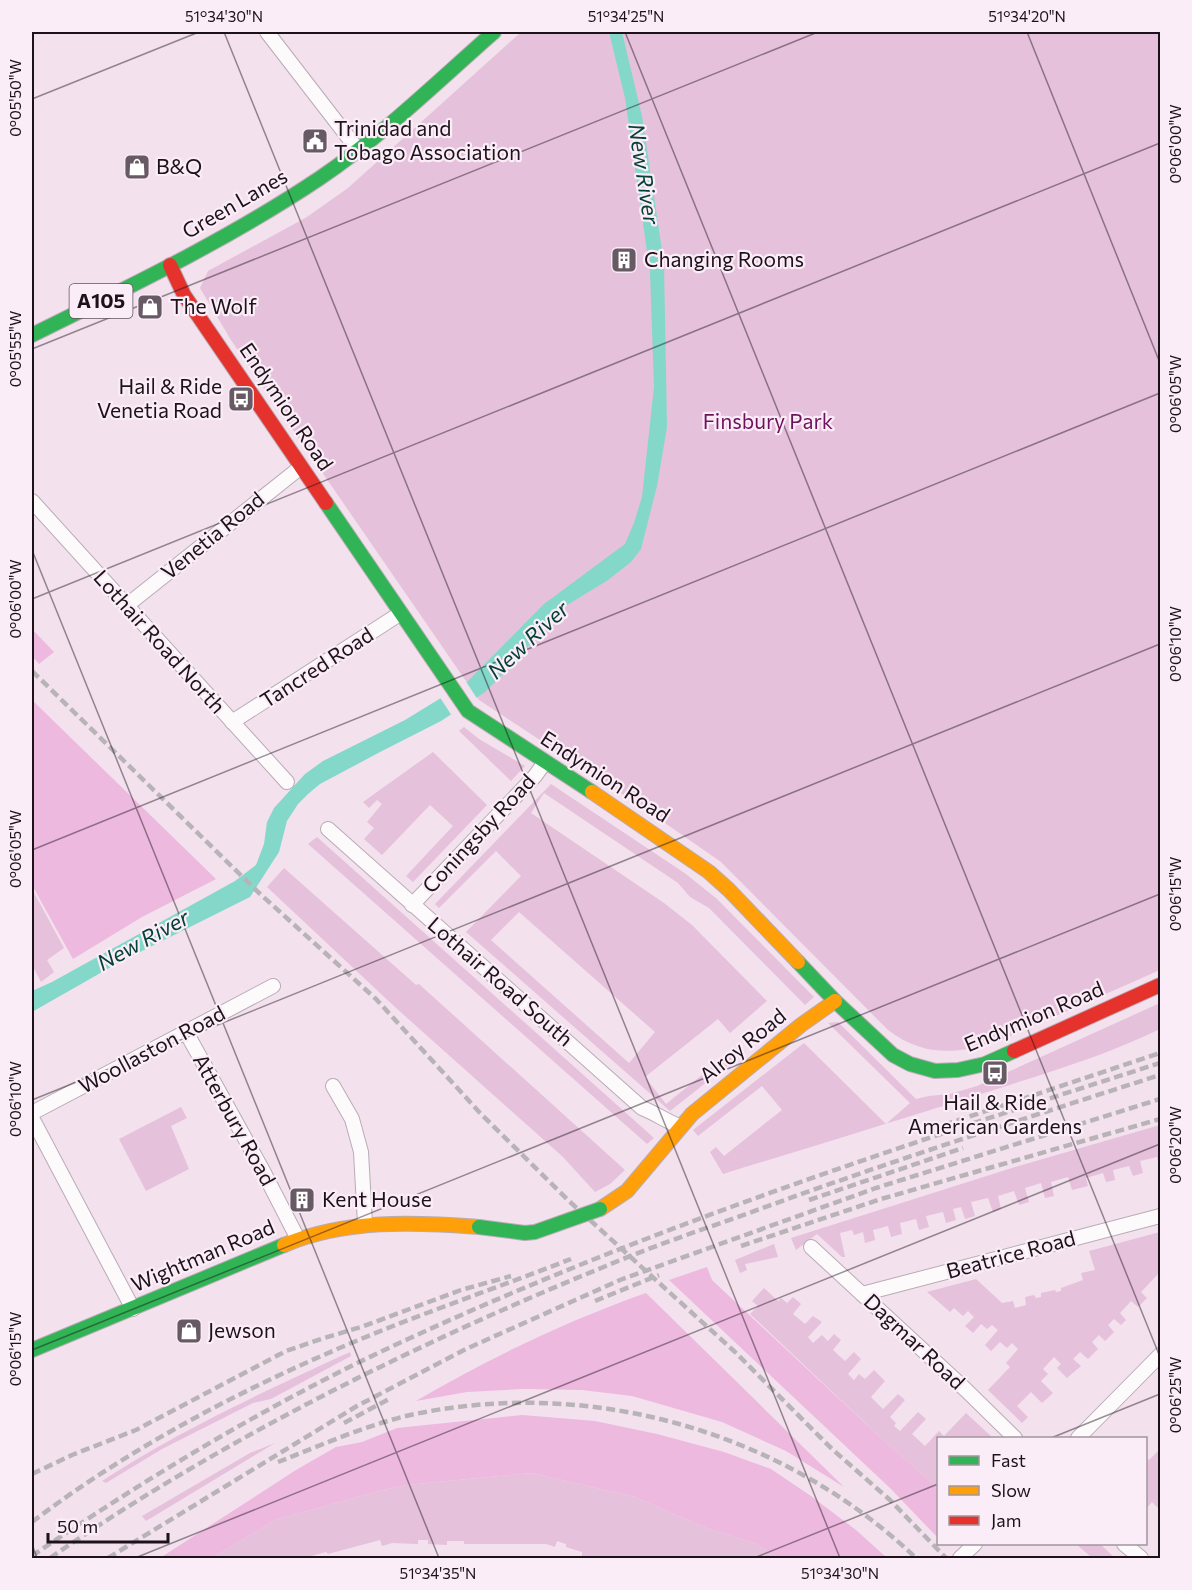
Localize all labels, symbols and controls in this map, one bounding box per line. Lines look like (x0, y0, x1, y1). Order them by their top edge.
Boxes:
text: 51°34'30"N (185, 7, 263, 25)
text: 51°34'25"N (588, 7, 664, 25)
text: 51°34'20"N (988, 7, 1066, 25)
text: 0°05'50"W (6, 59, 24, 137)
text: 0°06'00"W (1166, 104, 1184, 184)
place label: Trinidad and Tobago Association (334, 115, 521, 164)
water label: New River (623, 122, 666, 227)
public building icon: Trinidad and Tobago Association (300, 126, 330, 156)
shop icon: B&Q (122, 152, 152, 182)
place label: B&Q (156, 153, 202, 178)
street label: Green Lanes (177, 163, 291, 243)
building icon: Changing Rooms (609, 245, 639, 275)
place label: Changing Rooms (644, 246, 804, 271)
road number: A105 (70, 284, 132, 318)
shop icon: The Wolf (135, 292, 165, 322)
place label: The Wolf (170, 293, 257, 318)
text: 0°05'55"W (6, 311, 24, 387)
street label: Endymion Road (235, 337, 339, 475)
text: 0°06'05"W (1166, 355, 1184, 433)
place label: Hail & Ride Venetia Road (97, 373, 222, 422)
bus stop icon: Hail & Ride Venetia Road (226, 384, 256, 414)
park label: Finsbury Park (703, 408, 833, 433)
street label: Venetia Road (156, 486, 269, 584)
text: 0°06'00"W (6, 559, 24, 639)
street label: Lothair Road North (89, 564, 231, 718)
water label: New River (481, 594, 575, 684)
text: 0°06'10"W (1166, 606, 1184, 682)
street label: Tancred Road (255, 621, 377, 712)
street label: Endymion Road (537, 725, 675, 827)
street label: Coningsby Road (416, 768, 539, 898)
text: 0°06'05"W (6, 810, 24, 888)
text: 0°06'15"W (1166, 857, 1184, 931)
water label: New River (92, 903, 195, 976)
street label: Lothair Road South (423, 911, 579, 1051)
street label: Endymion Road (960, 975, 1107, 1056)
street label: Woollaston Road (74, 1000, 229, 1098)
street label: Alroy Road (694, 1002, 790, 1087)
street label: Atterbury Road (189, 1049, 282, 1189)
bus stop icon: Hail & Ride American Gardens (980, 1058, 1010, 1088)
text: 0°06'10"W (6, 1061, 24, 1137)
place label: Hail & Ride American Gardens (908, 1089, 1082, 1138)
text: 0°06'20"W (1166, 1106, 1184, 1184)
building icon: Kent House (287, 1185, 317, 1215)
place label: Kent House (322, 1186, 432, 1211)
street label: Wightman Road (127, 1213, 278, 1296)
street label: Beatrice Road (943, 1224, 1078, 1283)
street label: Dagmar Road (859, 1288, 971, 1394)
text: 0°06'15"W (6, 1312, 24, 1386)
shop icon: Jewson (174, 1316, 204, 1346)
place label: Jewson (208, 1317, 276, 1342)
text: 0°06'25"W (1166, 1357, 1184, 1433)
legend (937, 1437, 1147, 1545)
text: Fast (991, 1449, 1026, 1471)
text: Slow (991, 1479, 1031, 1501)
scale bar (48, 1506, 168, 1544)
text: Jam (991, 1509, 1021, 1531)
text: 50 m (57, 1515, 98, 1537)
text: 51°34'35"N (400, 1564, 476, 1582)
text: 51°34'30"N (801, 1564, 879, 1582)

